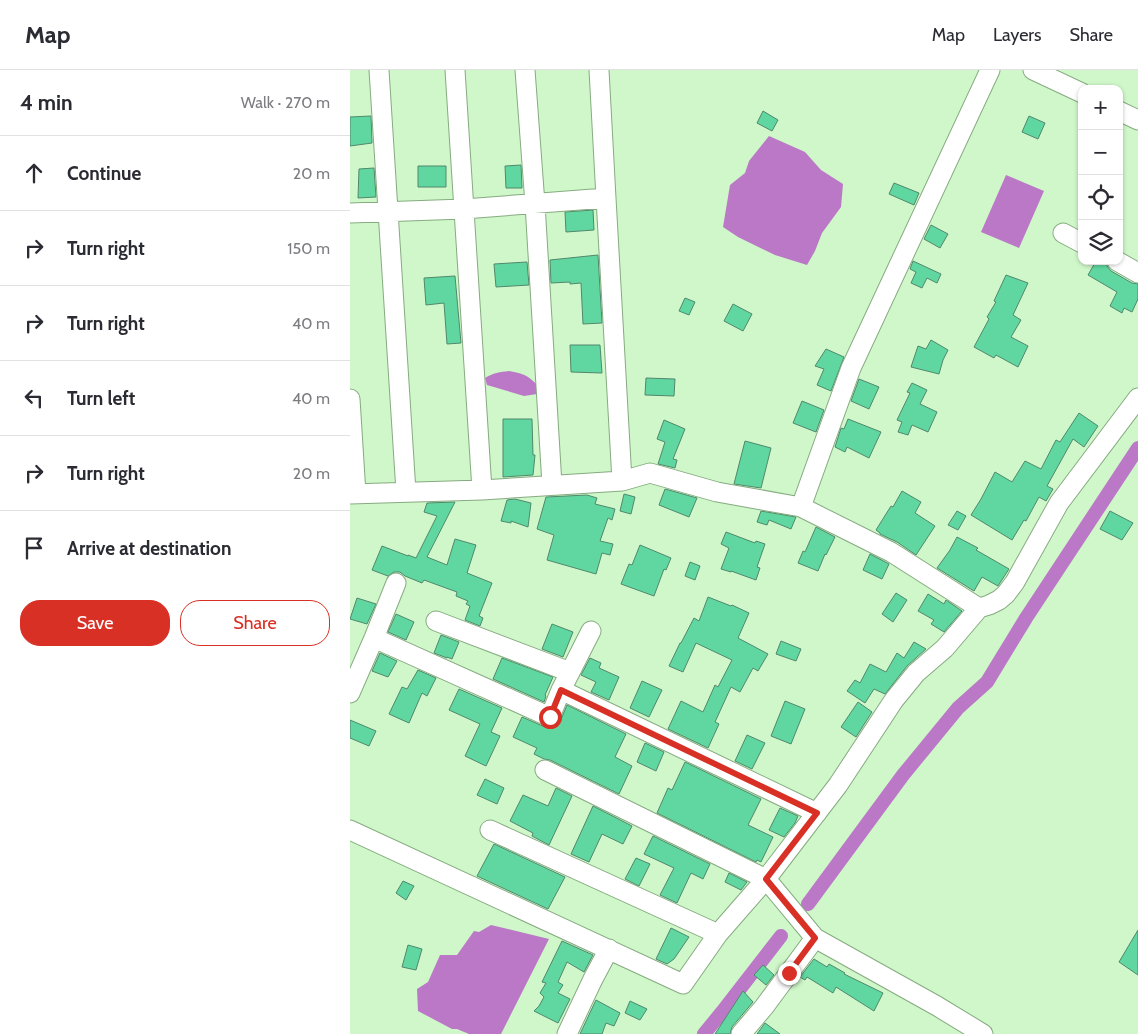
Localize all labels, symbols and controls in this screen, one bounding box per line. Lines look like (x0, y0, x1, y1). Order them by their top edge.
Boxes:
text: Map (25, 20, 71, 49)
text: Map (932, 24, 965, 46)
text: Layers (993, 24, 1042, 46)
text: Share (1070, 24, 1113, 46)
map controls (1078, 85, 1123, 265)
button: + (1078, 85, 1123, 130)
text: 4 min (20, 90, 73, 115)
text: Walk · 270 m (241, 93, 330, 112)
button: − (1078, 130, 1123, 175)
icon: ahead (20, 159, 48, 187)
text: Continue (67, 162, 141, 185)
text: 20 m (293, 164, 330, 183)
button: locate (1078, 175, 1123, 220)
button: layers (1078, 220, 1123, 265)
icon: right (20, 234, 48, 262)
text: Turn right (67, 237, 145, 260)
text: 150 m (287, 239, 330, 258)
icon: right (20, 309, 48, 337)
text: Turn right (67, 312, 145, 335)
text: 40 m (292, 314, 330, 333)
icon: left (20, 384, 48, 412)
text: Turn left (67, 387, 135, 410)
text: 40 m (292, 389, 330, 408)
icon: right (20, 459, 48, 487)
text: Turn right (67, 462, 145, 485)
text: 20 m (293, 464, 330, 483)
icon: arrive (20, 534, 48, 562)
text: Arrive at destination (67, 537, 231, 560)
button: Save (20, 600, 170, 646)
button: Share (180, 600, 330, 646)
route start (539, 706, 562, 729)
route end (778, 962, 801, 985)

